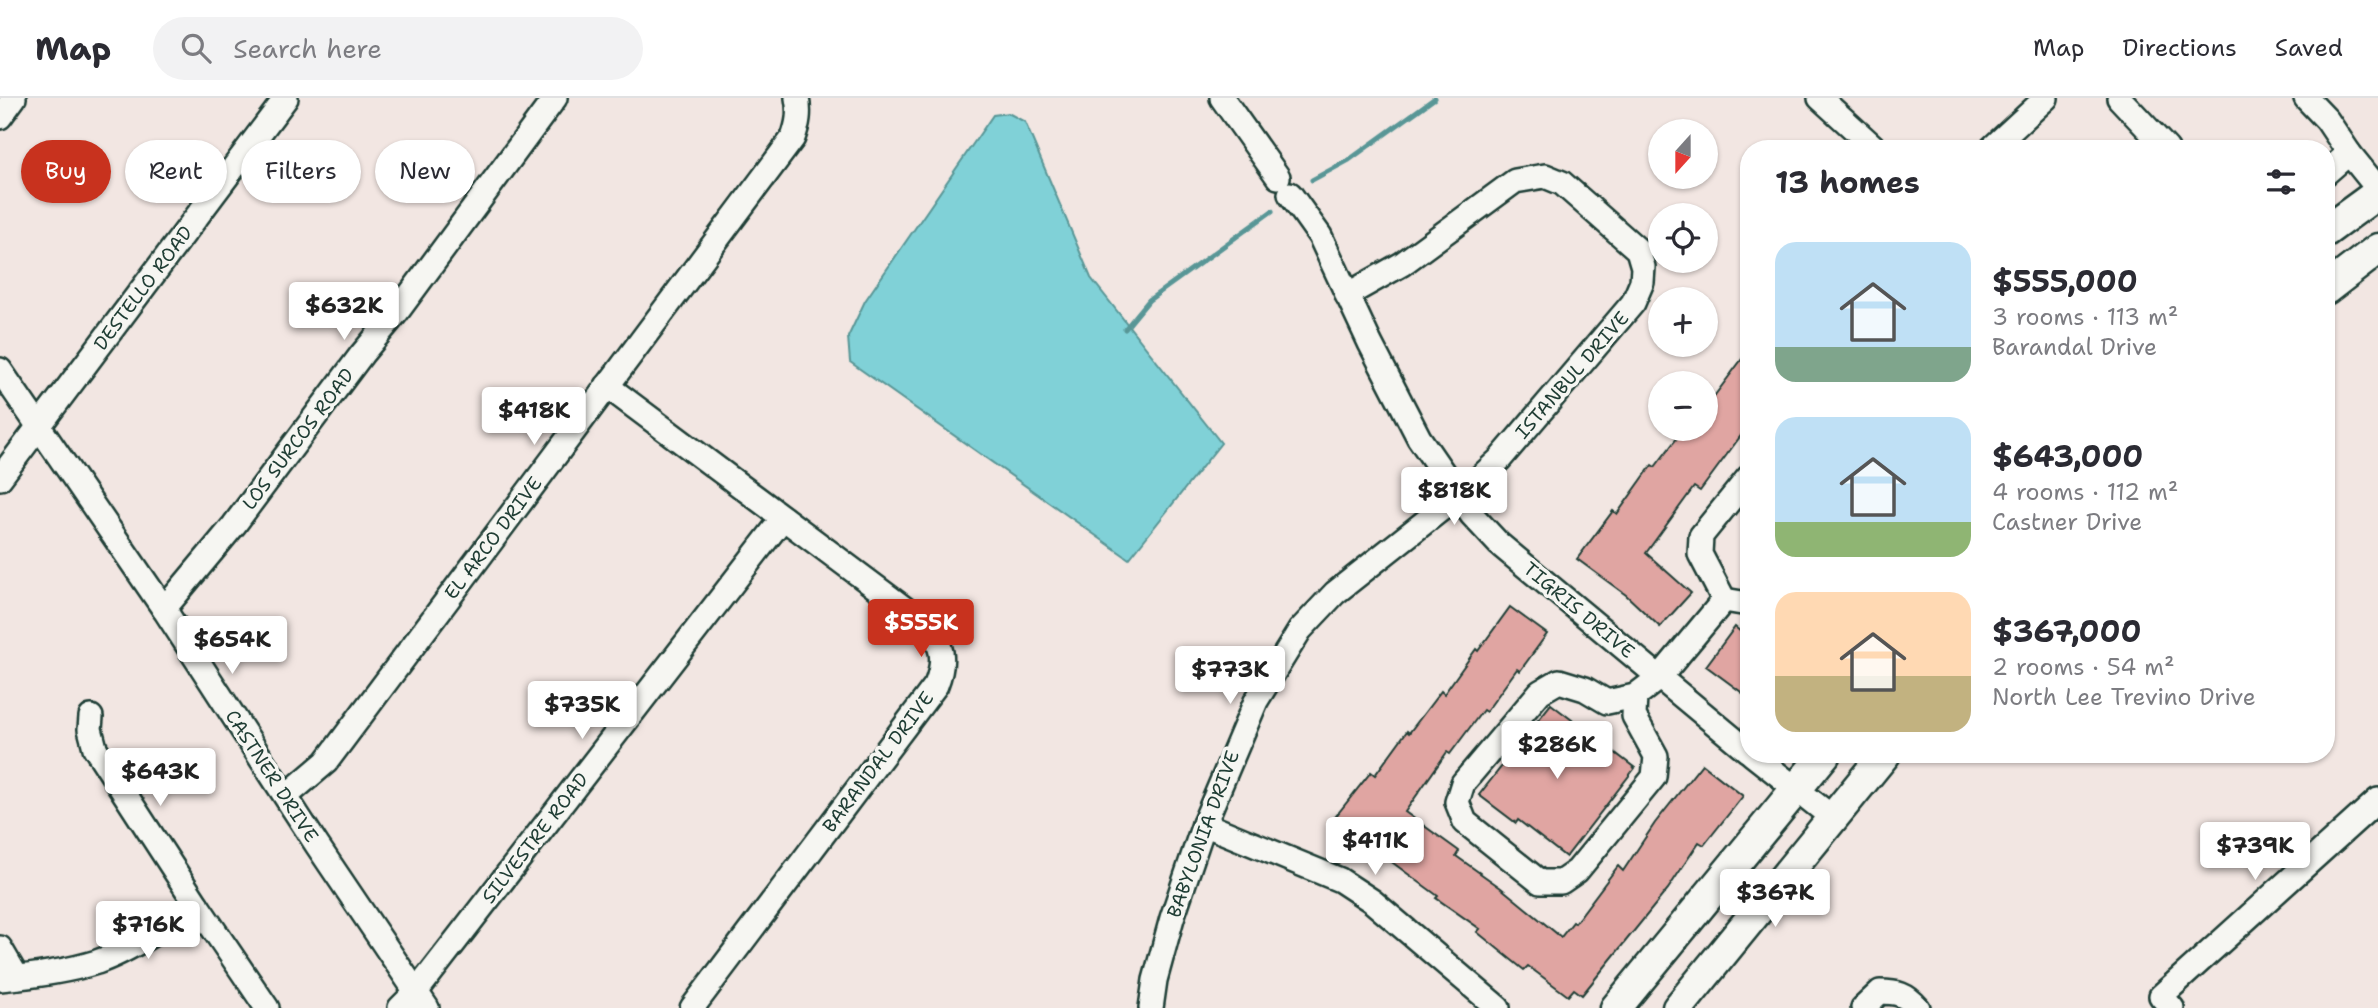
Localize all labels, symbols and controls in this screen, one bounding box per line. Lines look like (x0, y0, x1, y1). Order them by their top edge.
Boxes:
search box (153, 17, 643, 80)
text: Map (35, 26, 111, 71)
icon: search (177, 29, 215, 67)
text: Search here (233, 31, 382, 66)
text: Map (2033, 32, 2084, 64)
text: Directions (2122, 32, 2237, 64)
text: Saved (2275, 32, 2343, 64)
north arrow (1648, 119, 1718, 189)
map controls (1648, 119, 1718, 441)
chip: Buy (21, 140, 111, 203)
chip: Rent (125, 140, 227, 203)
chip: Filters (241, 140, 361, 203)
chip: New (375, 140, 475, 203)
text: 13 homes (1775, 162, 1920, 203)
icon: filters (2262, 163, 2300, 201)
button: locate (1648, 203, 1718, 273)
street label: DESTELLO ROAD (88, 221, 198, 355)
text: $555,000 (1992, 261, 2138, 302)
icon: home (1831, 270, 1915, 354)
pin: $632K (295, 282, 393, 342)
button: + (1648, 287, 1718, 357)
text: $632K (305, 290, 383, 320)
text: 3 rooms · 113 m² (1992, 302, 2178, 332)
street label: ISTANBUL DRIVE (1510, 306, 1634, 444)
text: Barandal Drive (1992, 332, 2157, 362)
street label: LOS SURCOS ROAD (236, 363, 360, 515)
button: − (1648, 371, 1718, 441)
pin: $418K (485, 388, 583, 447)
text: $418K (498, 395, 570, 425)
text: $643,000 (1992, 436, 2143, 477)
icon: home (1831, 445, 1915, 529)
pin: $818K (1405, 468, 1503, 527)
street label: EL ARCO DRIVE (439, 471, 547, 604)
text: $818K (1417, 475, 1491, 505)
text: 4 rooms · 112 m² (1992, 477, 2178, 507)
text: Castner Drive (1992, 507, 2142, 537)
street label: TIGRIS DRIVE (1518, 556, 1640, 664)
pin: $555K (872, 600, 970, 659)
text: $555K (884, 607, 958, 637)
text: $367,000 (1992, 611, 2141, 652)
pin: $654K (183, 616, 281, 676)
icon: home (1831, 620, 1915, 704)
text: $654K (193, 624, 271, 654)
pin: $773K (1181, 646, 1279, 706)
text: 2 rooms · 54 m² (1992, 652, 2175, 682)
text: $773K (1191, 654, 1269, 684)
pin: $735K (533, 682, 631, 741)
text: North Lee Trevino Drive (1992, 682, 2256, 712)
street label: BARANDAL DRIVE (817, 686, 939, 838)
text: $735K (544, 689, 620, 719)
street label: CASTNER DRIVE (220, 705, 324, 847)
pin: $286K (1508, 722, 1606, 781)
text: $286K (1517, 729, 1597, 759)
street label: BABYLONIA DRIVE (1161, 747, 1245, 921)
pin: $643K (111, 748, 209, 808)
text: $643K (121, 756, 199, 786)
street label: SILVESTRE ROAD (476, 767, 594, 909)
pin: $411K (1326, 818, 1424, 877)
pin: $739K (2206, 822, 2304, 882)
text: $411K (1342, 825, 1408, 855)
text: $739K (2216, 830, 2294, 860)
pin: $367K (1726, 870, 1824, 929)
text: $367K (1736, 877, 1814, 907)
pin: $716K (99, 902, 197, 961)
text: $716K (112, 909, 184, 939)

